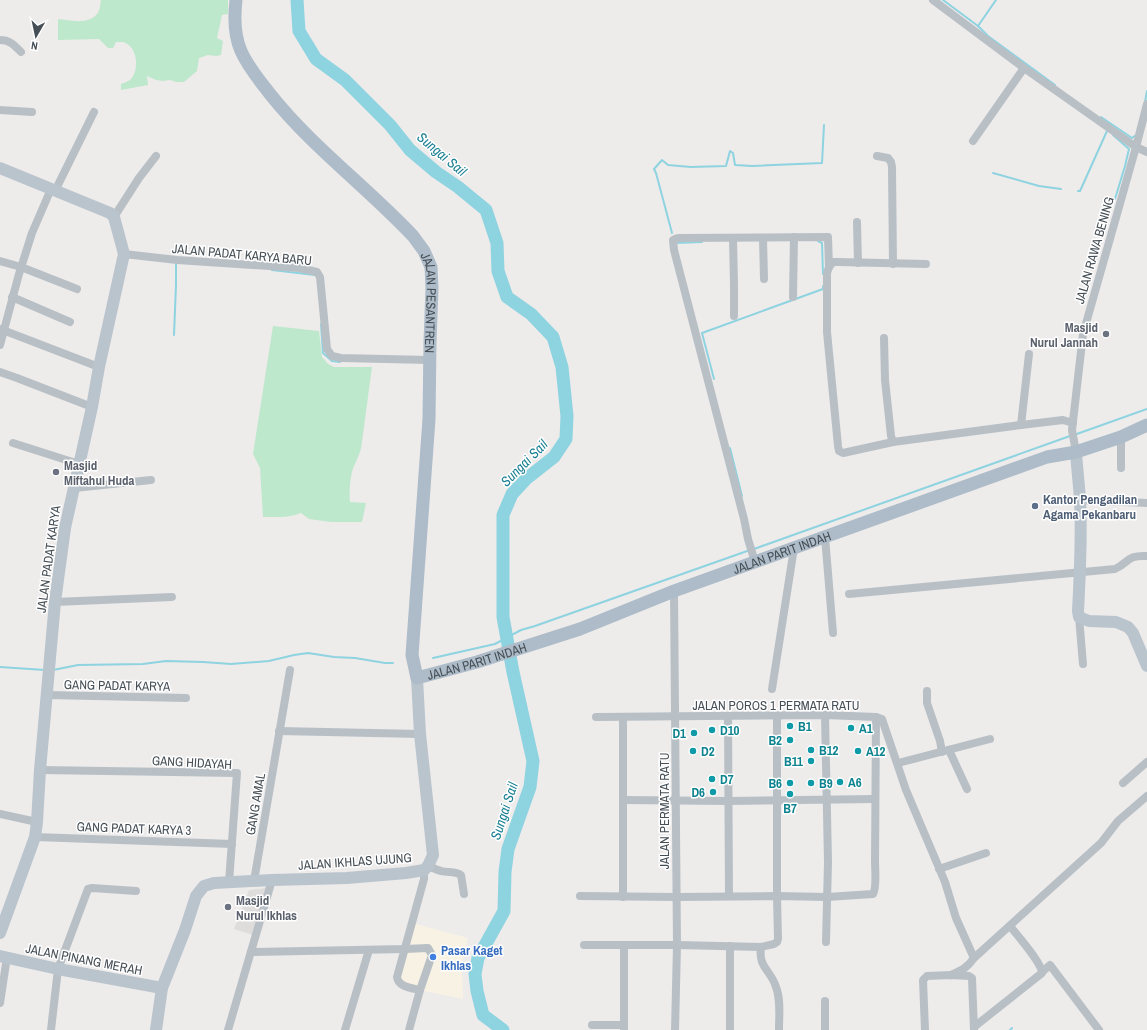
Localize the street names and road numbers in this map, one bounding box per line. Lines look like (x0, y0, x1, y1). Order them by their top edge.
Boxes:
street label: JALAN RAWA BENING (1071, 195, 1118, 306)
street label: JALAN PADAT KARYA BARU (171, 240, 312, 269)
street label: JALAN PESANTREN (417, 250, 440, 353)
street label: JALAN PADAT KARYA (33, 503, 65, 614)
street label: JALAN PARIT INDAH (731, 527, 833, 578)
street label: JALAN PARIT INDAH (425, 639, 529, 684)
street label: GANG PADAT KARYA (64, 676, 171, 695)
street label: JALAN POROS 1 PERMATA RATU (692, 697, 860, 714)
street label: GANG HIDAYAH (151, 752, 232, 773)
street label: JALAN PERMATA RATU (656, 753, 673, 869)
street label: GANG AMAL (242, 772, 269, 836)
street label: GANG PADAT KARYA 3 (76, 818, 192, 839)
street label: JALAN IKHLAS UJUNG (298, 849, 412, 874)
street label: JALAN PINANG MERAH (24, 940, 144, 979)

